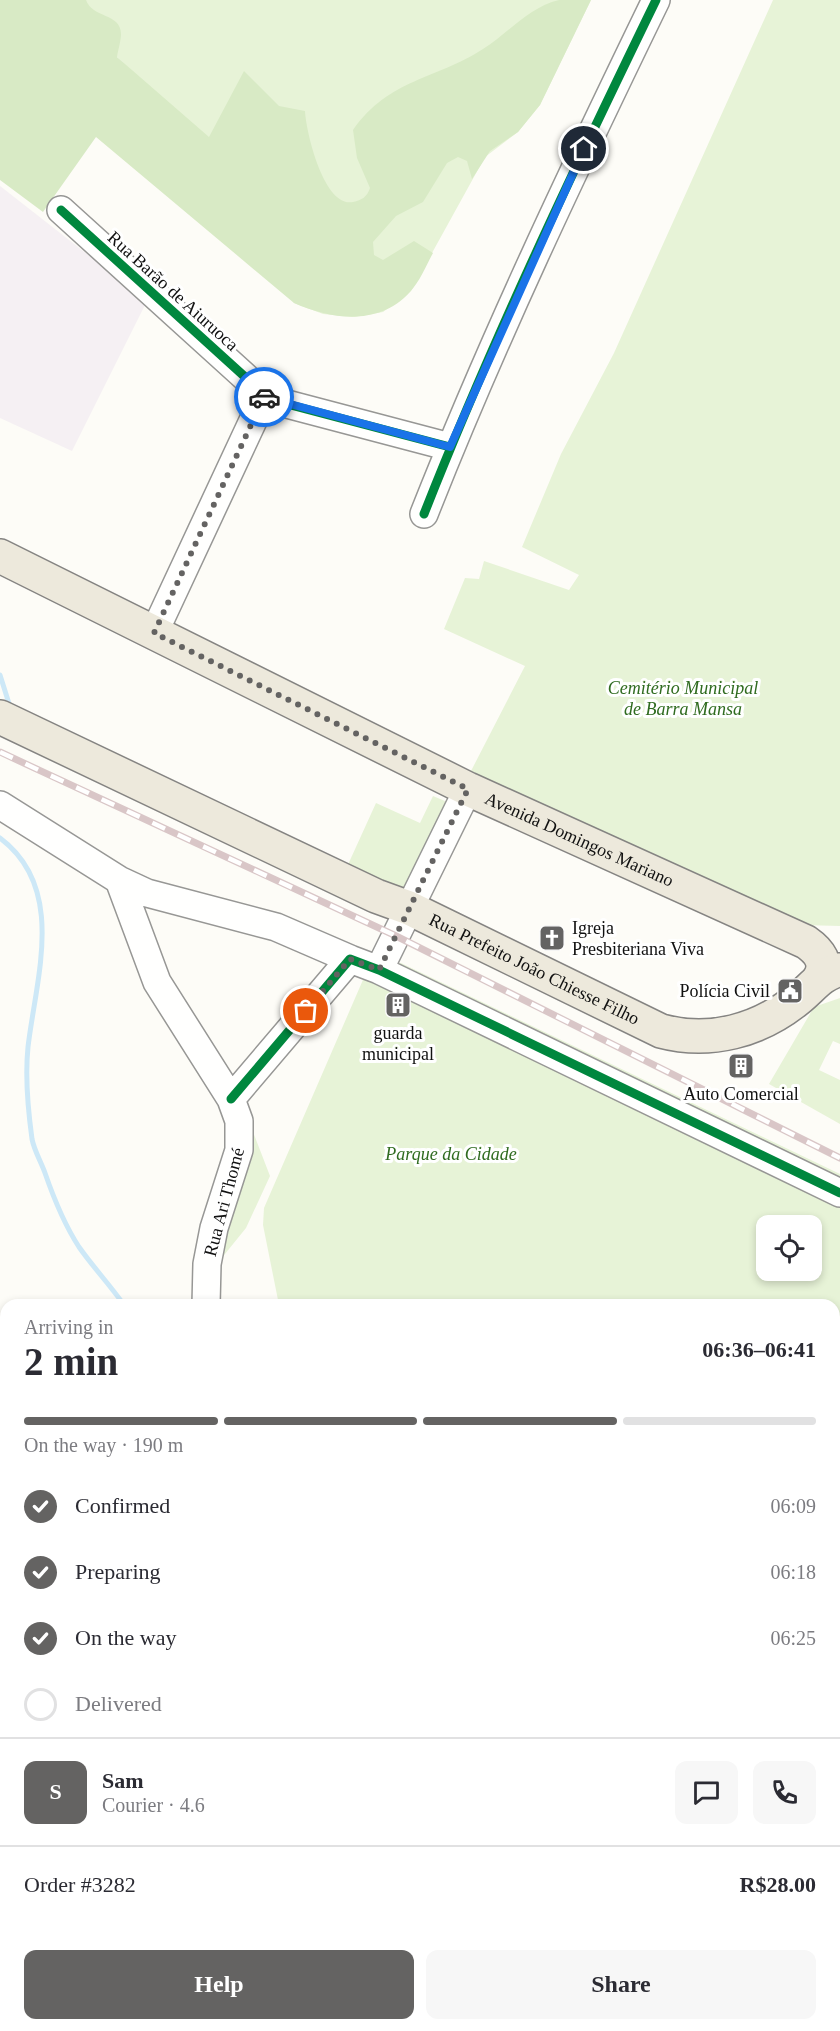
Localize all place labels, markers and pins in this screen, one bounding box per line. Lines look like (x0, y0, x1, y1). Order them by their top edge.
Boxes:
pin (558, 123, 609, 174)
place label: Igreja Presbiteriana Viva (572, 918, 704, 959)
church icon: Igreja Presbiteriana Viva (537, 923, 567, 953)
public building icon: Polícia Civil (775, 976, 805, 1006)
place label: Polícia Civil (679, 981, 770, 1001)
pin (280, 985, 331, 1036)
building icon: guarda municipal (383, 990, 413, 1020)
place label: guarda municipal (362, 1023, 434, 1064)
building icon: Auto Comercial (726, 1051, 756, 1081)
place label: Auto Comercial (683, 1084, 799, 1104)

